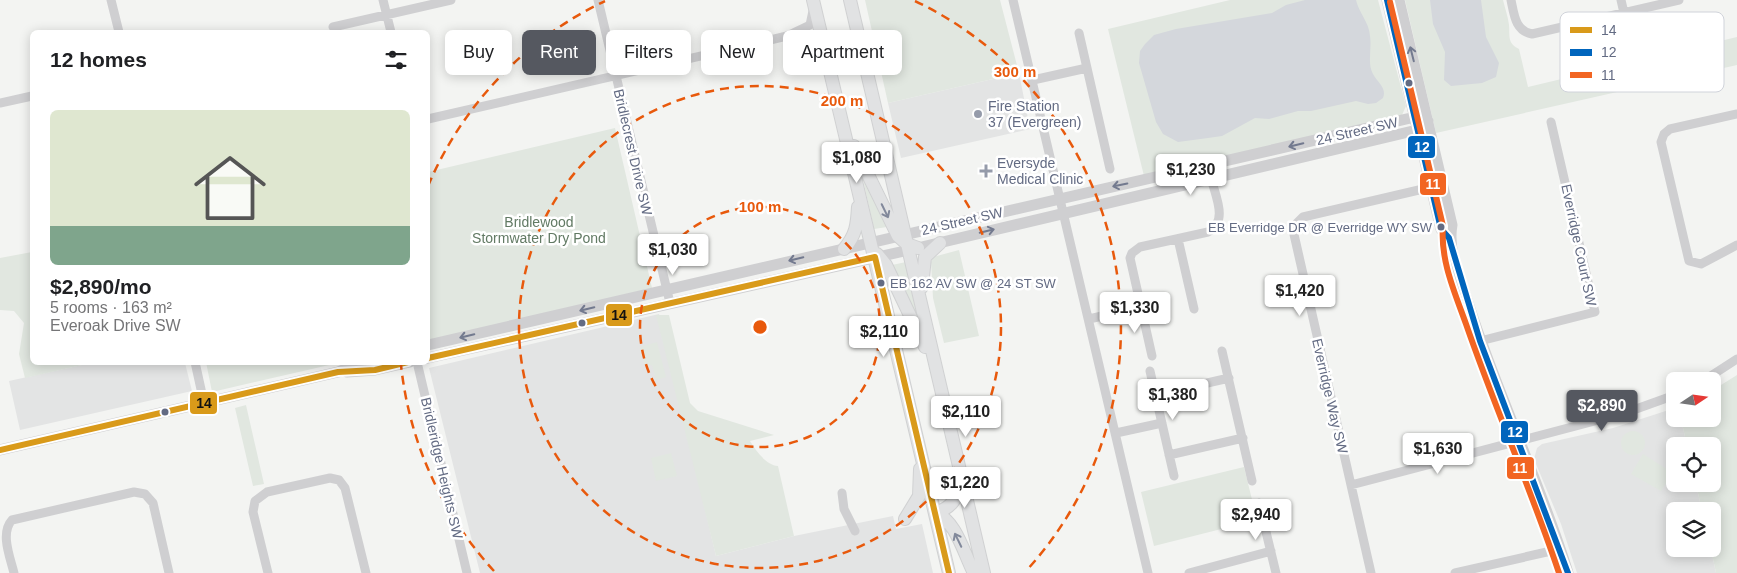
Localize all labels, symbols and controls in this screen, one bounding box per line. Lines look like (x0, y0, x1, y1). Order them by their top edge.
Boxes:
legend (1560, 12, 1724, 92)
text: 14 (1601, 22, 1617, 38)
chip: Buy (445, 30, 512, 75)
chip: Rent (522, 30, 596, 75)
chip: Filters (606, 30, 691, 75)
chip: New (701, 30, 773, 75)
chip: Apartment (783, 30, 902, 75)
text: 12 (1601, 44, 1617, 60)
icon: filters (382, 46, 410, 74)
one-way arrow (1407, 47, 1416, 63)
text: 12 homes (50, 48, 147, 71)
text: 300 m (994, 63, 1036, 80)
text: 11 (1601, 67, 1616, 83)
unlabelled marker (1404, 78, 1414, 88)
street label: Bridlecrest Drive SW (611, 87, 655, 217)
text: 200 m (821, 92, 863, 109)
place label: Fire Station 37 (Evergreen) (988, 98, 1081, 130)
marker: Fire Station 37 (Evergreen) (972, 108, 984, 120)
street label: 24 Street SW (1315, 114, 1400, 148)
line badge: 12 (1407, 135, 1436, 159)
text: 12 (1414, 139, 1430, 155)
one-way arrow (1288, 141, 1304, 150)
pin: $1,080 (816, 142, 898, 184)
icon: home (185, 143, 275, 233)
text: $1,080 (833, 149, 881, 166)
pin: $1,230 (1150, 154, 1232, 196)
place label: Eversyde Medical Clinic (997, 155, 1083, 187)
text: $1,230 (1167, 161, 1215, 178)
marker: Eversyde Medical Clinic (979, 164, 993, 178)
line badge: 11 (1419, 172, 1447, 196)
text: 11 (1426, 176, 1441, 192)
one-way arrow (1113, 181, 1129, 190)
street label: Everridge Court SW (1558, 182, 1600, 308)
text: 100 m (739, 198, 781, 215)
one-way arrow (881, 203, 890, 218)
street label: 24 Street SW (920, 204, 1005, 238)
park label: Bridlewood Stormwater Dry Pond (472, 214, 606, 246)
place label: EB Everridge DR @ Everridge WY SW (1208, 220, 1433, 235)
marker: EB Everridge DR @ Everridge WY SW (1436, 222, 1446, 232)
one-way arrow (979, 226, 995, 235)
pin: $1,030 (632, 234, 714, 276)
text: $1,030 (649, 241, 697, 258)
one-way arrow (789, 255, 805, 264)
pin: $1,420 (1259, 274, 1341, 317)
text: $2,890/mo (50, 275, 152, 298)
place label: EB 162 AV SW @ 24 ST SW (890, 276, 1057, 291)
marker: EB 162 AV SW @ 24 ST SW (876, 278, 886, 288)
text: $1,420 (1276, 282, 1324, 299)
pin: $1,330 (1094, 292, 1176, 334)
text: 5 rooms · 163 m² (50, 299, 172, 316)
text: $1,330 (1111, 299, 1159, 316)
line badge: 14 (605, 303, 633, 327)
one-way arrow (579, 305, 595, 314)
text: 14 (611, 307, 627, 323)
pin: $2,110 (843, 316, 925, 358)
text: Everoak Drive SW (50, 317, 181, 334)
unlabelled marker (577, 318, 587, 328)
centre of rings (751, 318, 769, 336)
text: $2,110 (860, 323, 908, 340)
one-way arrow (460, 332, 476, 341)
street label: Everridge Way SW (1309, 337, 1351, 456)
north arrow (1666, 372, 1721, 428)
map controls (1666, 372, 1721, 557)
pin: $1,380 (1132, 378, 1214, 421)
text: $1,380 (1149, 386, 1197, 403)
pin: $2,890 (1561, 390, 1643, 432)
line badge: 14 (189, 391, 218, 415)
text: 14 (196, 395, 212, 411)
street label: Bridleridge Heights SW (418, 396, 466, 541)
pin: $2,110 (925, 396, 1007, 438)
text: $2,890 (1578, 397, 1626, 414)
text: $2,110 (942, 403, 990, 420)
unlabelled marker (160, 407, 170, 417)
line badge: 12 (1500, 420, 1529, 444)
text: 12 (1507, 424, 1523, 440)
pin: $1,630 (1397, 432, 1479, 475)
button: locate (1666, 437, 1721, 492)
text: $1,630 (1414, 440, 1462, 457)
line badge: 11 (1506, 456, 1535, 480)
text: 11 (1513, 460, 1528, 476)
pin: $1,220 (924, 466, 1006, 509)
text: $1,220 (941, 474, 989, 491)
pin: $2,940 (1215, 498, 1297, 541)
button: layers (1666, 502, 1721, 557)
text: $2,940 (1232, 506, 1280, 523)
one-way arrow (952, 532, 962, 547)

